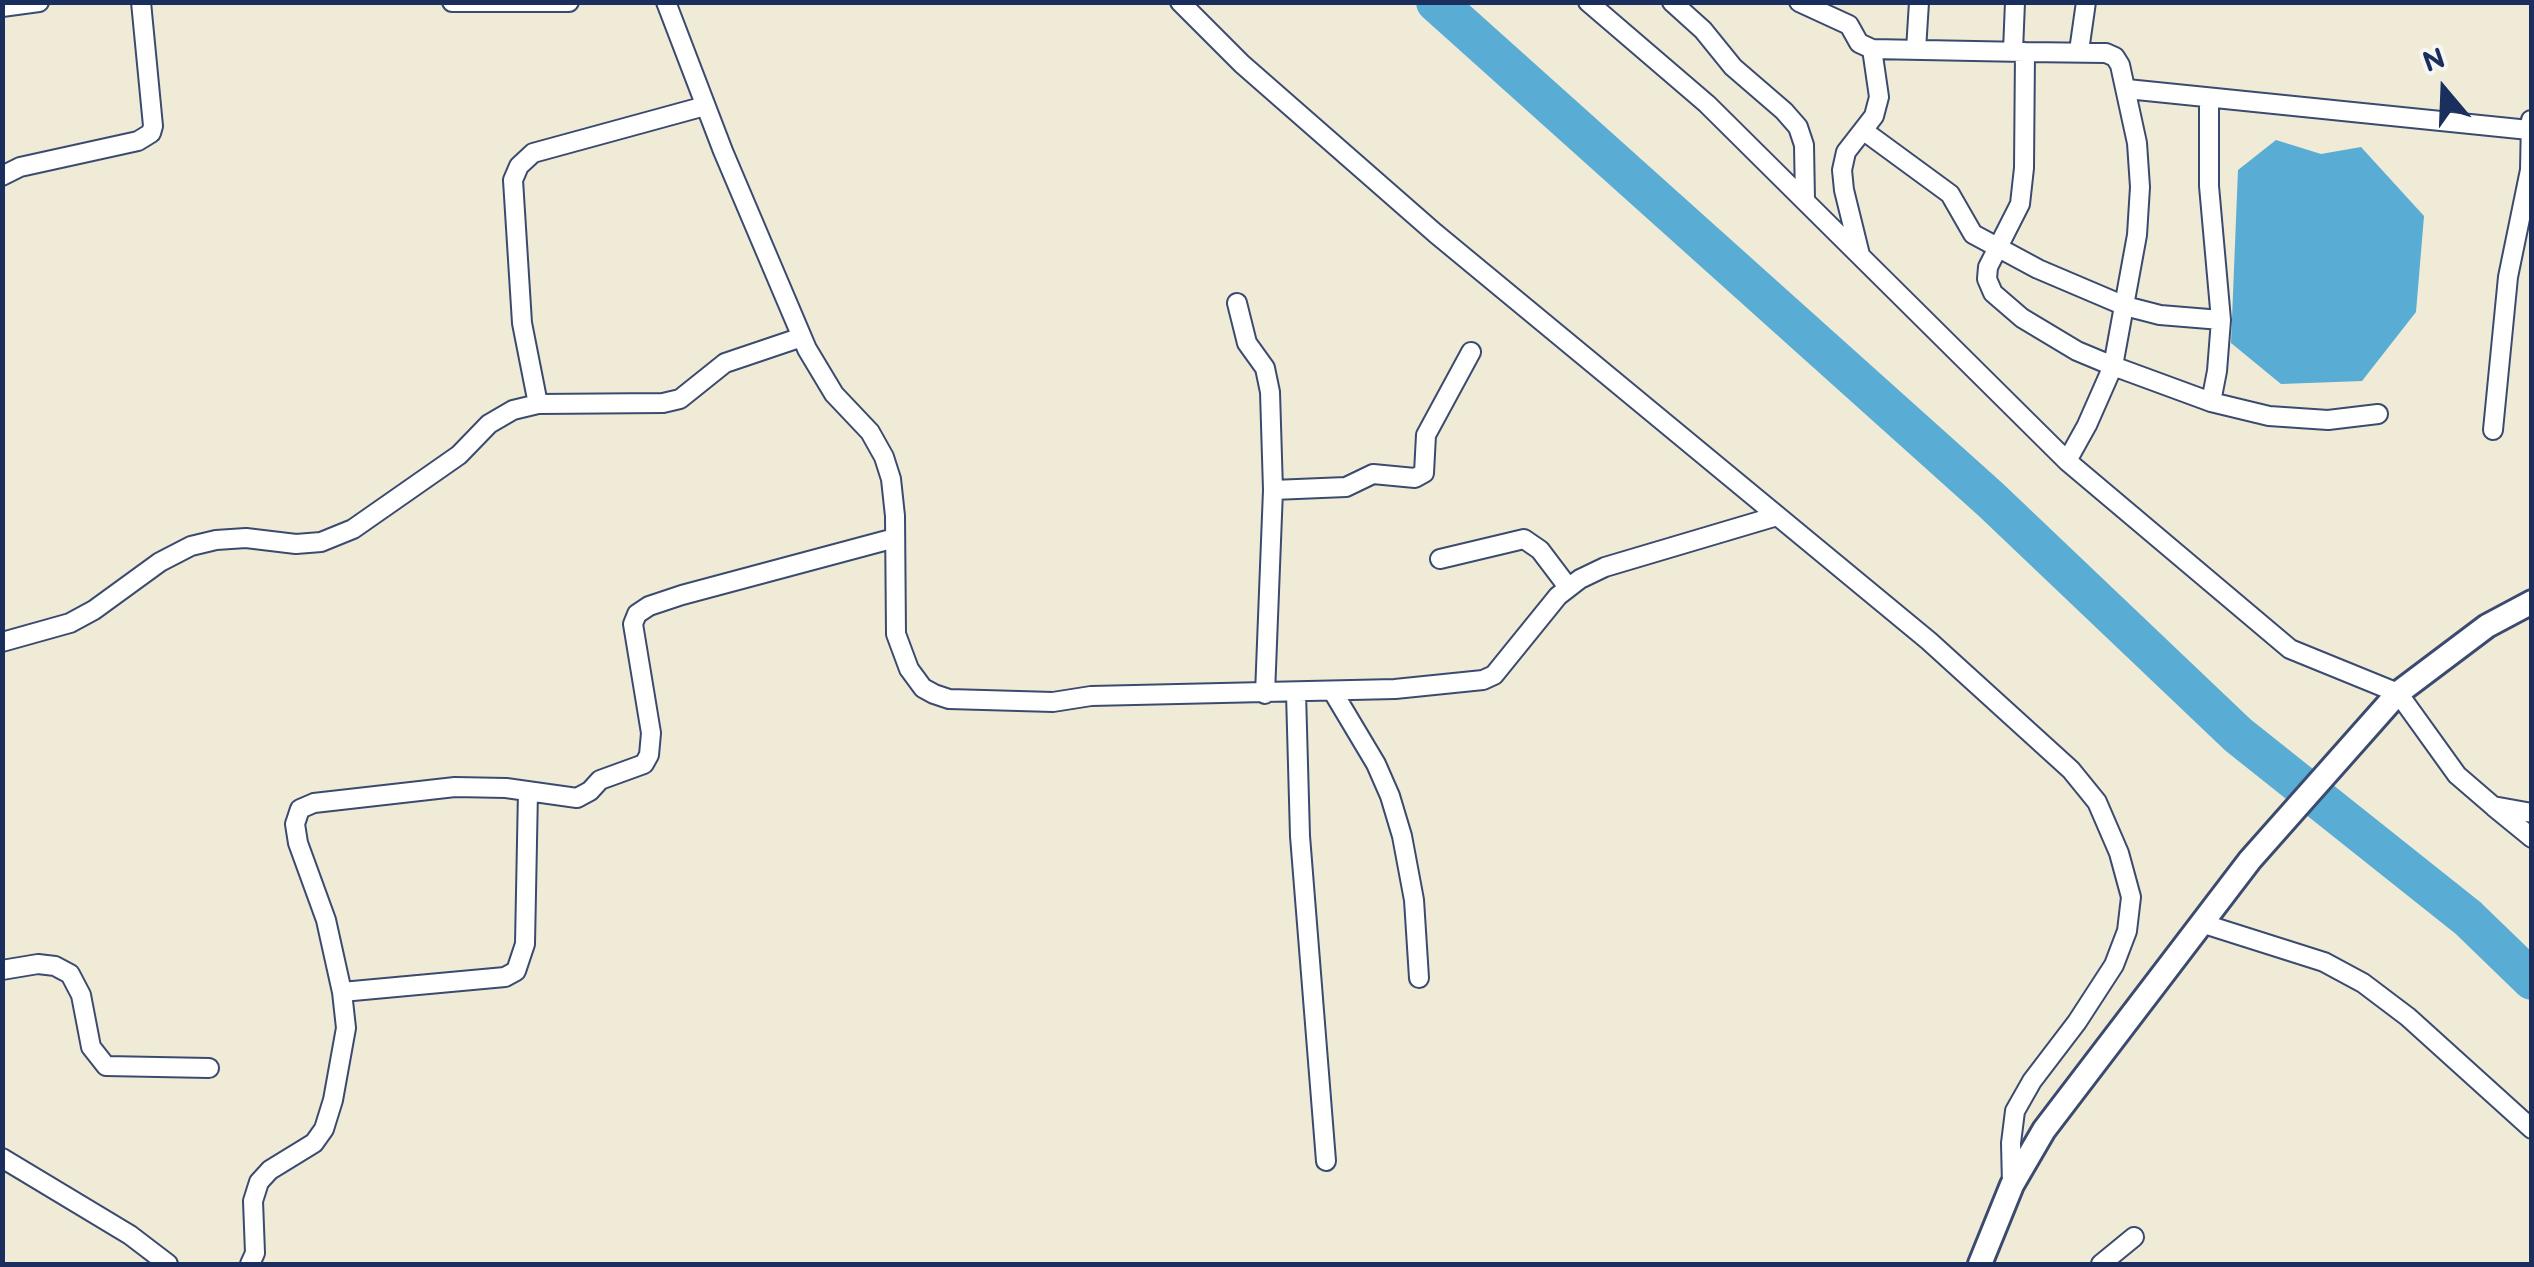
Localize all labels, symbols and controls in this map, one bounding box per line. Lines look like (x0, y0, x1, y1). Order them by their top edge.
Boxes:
north arrow (2394, 40, 2494, 140)
text: N (2419, 42, 2449, 80)

